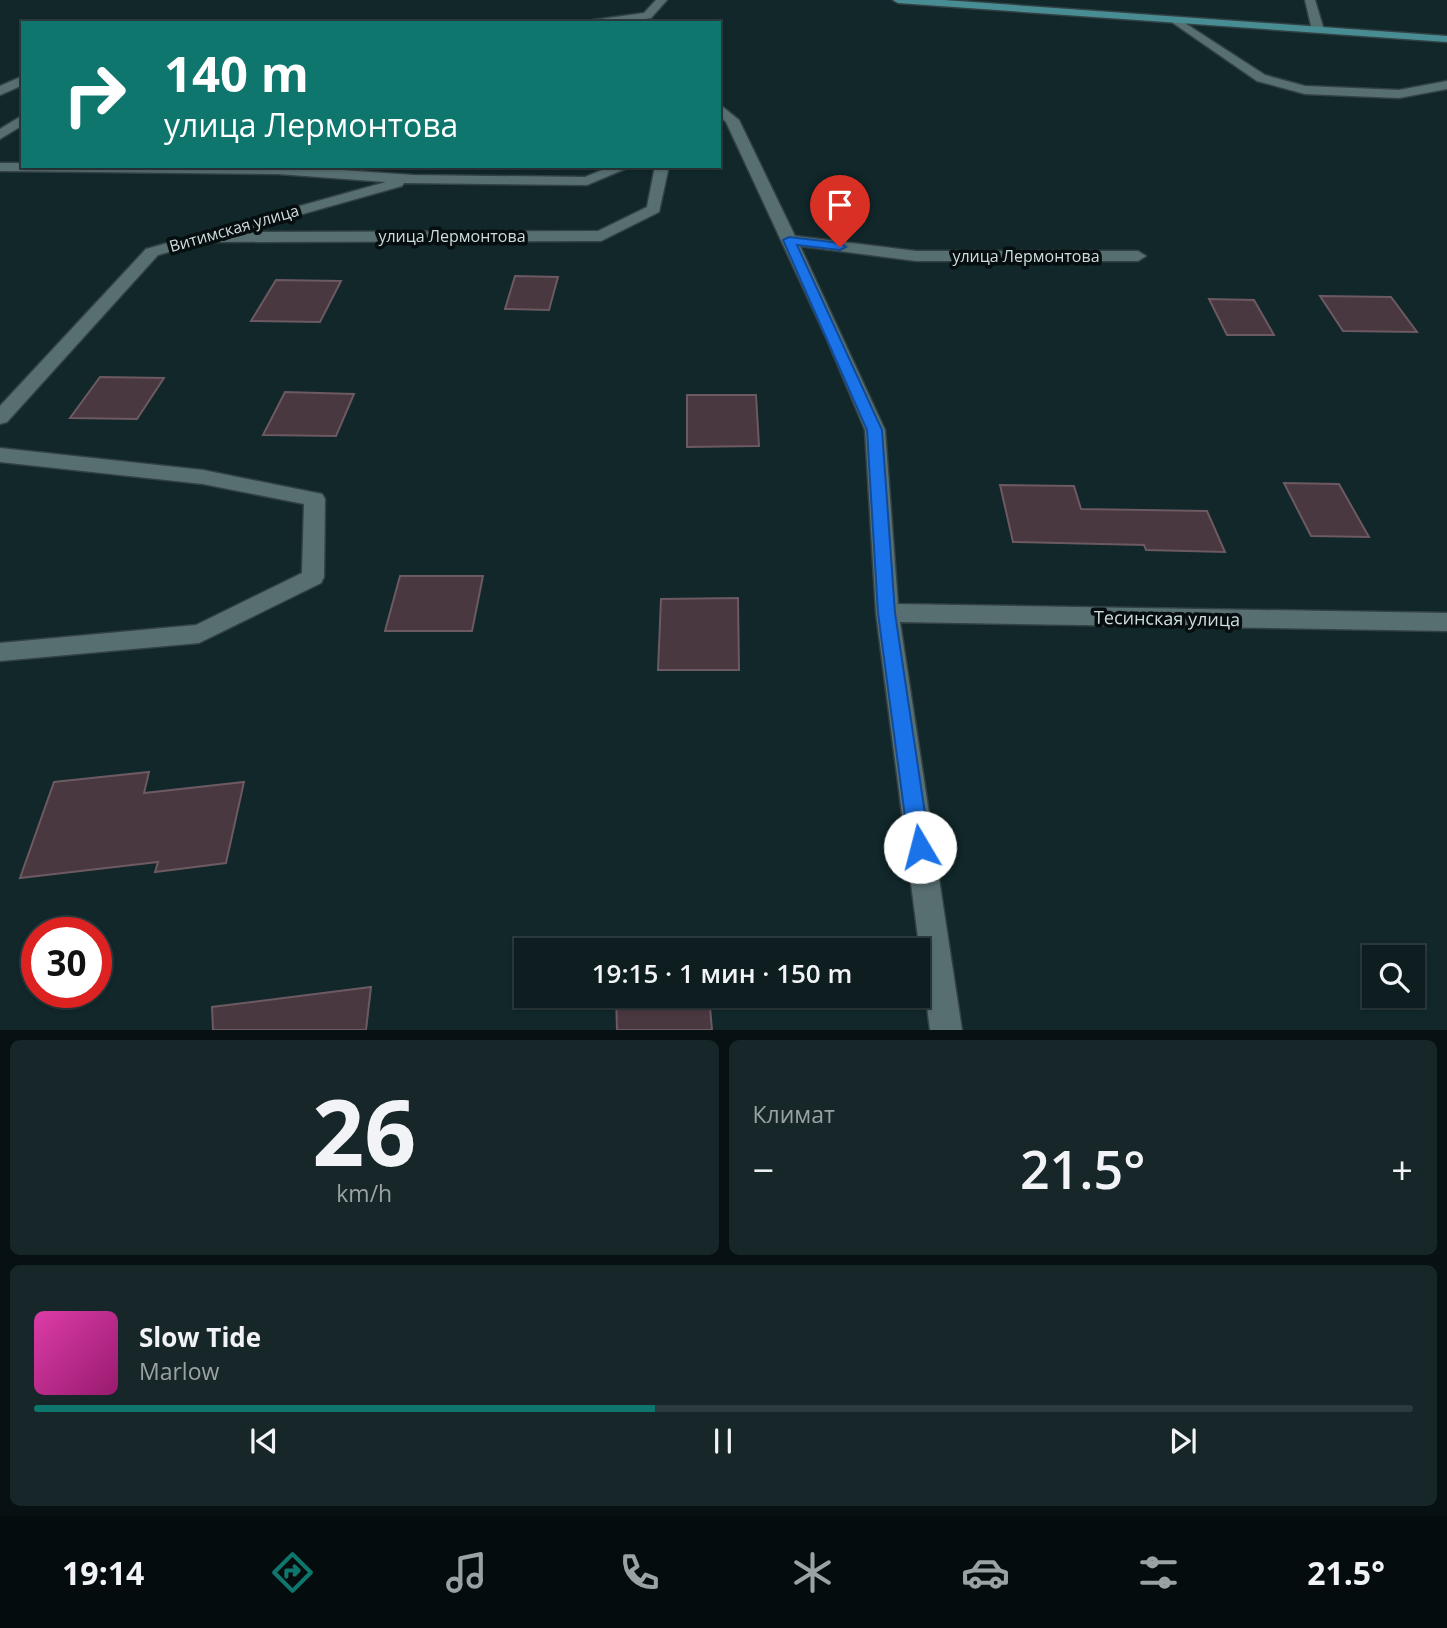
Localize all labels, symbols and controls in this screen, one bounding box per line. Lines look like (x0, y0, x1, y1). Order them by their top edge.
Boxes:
text: 140 m (164, 40, 309, 106)
icon: right (49, 49, 140, 140)
text: улица Лермонтова (164, 103, 458, 146)
pin (810, 175, 870, 247)
icon: arrive (821, 186, 859, 224)
street label: Витимская улица (167, 199, 301, 257)
street label: улица Лермонтова (378, 225, 526, 247)
street label: улица Лермонтова (952, 245, 1100, 267)
street label: Тесинская улица (1094, 605, 1240, 631)
position arrow (883, 810, 957, 884)
speed limit sign: 30 (21, 917, 112, 1008)
map controls (1362, 945, 1425, 1008)
button: search (1362, 945, 1425, 1008)
text: 19:15 · 1 мин · 150 m (592, 955, 852, 991)
text: 26 (312, 1069, 416, 1193)
text: Климат (753, 1098, 835, 1130)
text: 21.5° (1020, 1133, 1146, 1204)
text: − (753, 1143, 774, 1195)
text: + (1391, 1143, 1413, 1195)
text: km/h (336, 1177, 392, 1209)
text: Slow Tide (139, 1319, 261, 1355)
text: Marlow (139, 1355, 219, 1387)
icon: previous (245, 1422, 283, 1460)
icon: pause (704, 1422, 742, 1460)
icon: next (1164, 1422, 1202, 1460)
icon: directions (268, 1548, 317, 1597)
icon: music (442, 1548, 491, 1597)
icon: phone (615, 1548, 664, 1597)
icon: climate (788, 1548, 837, 1597)
icon: car (961, 1548, 1010, 1597)
icon: filters (1134, 1548, 1183, 1597)
text: 19:14 (62, 1551, 144, 1594)
text: 21.5° (1307, 1551, 1385, 1594)

